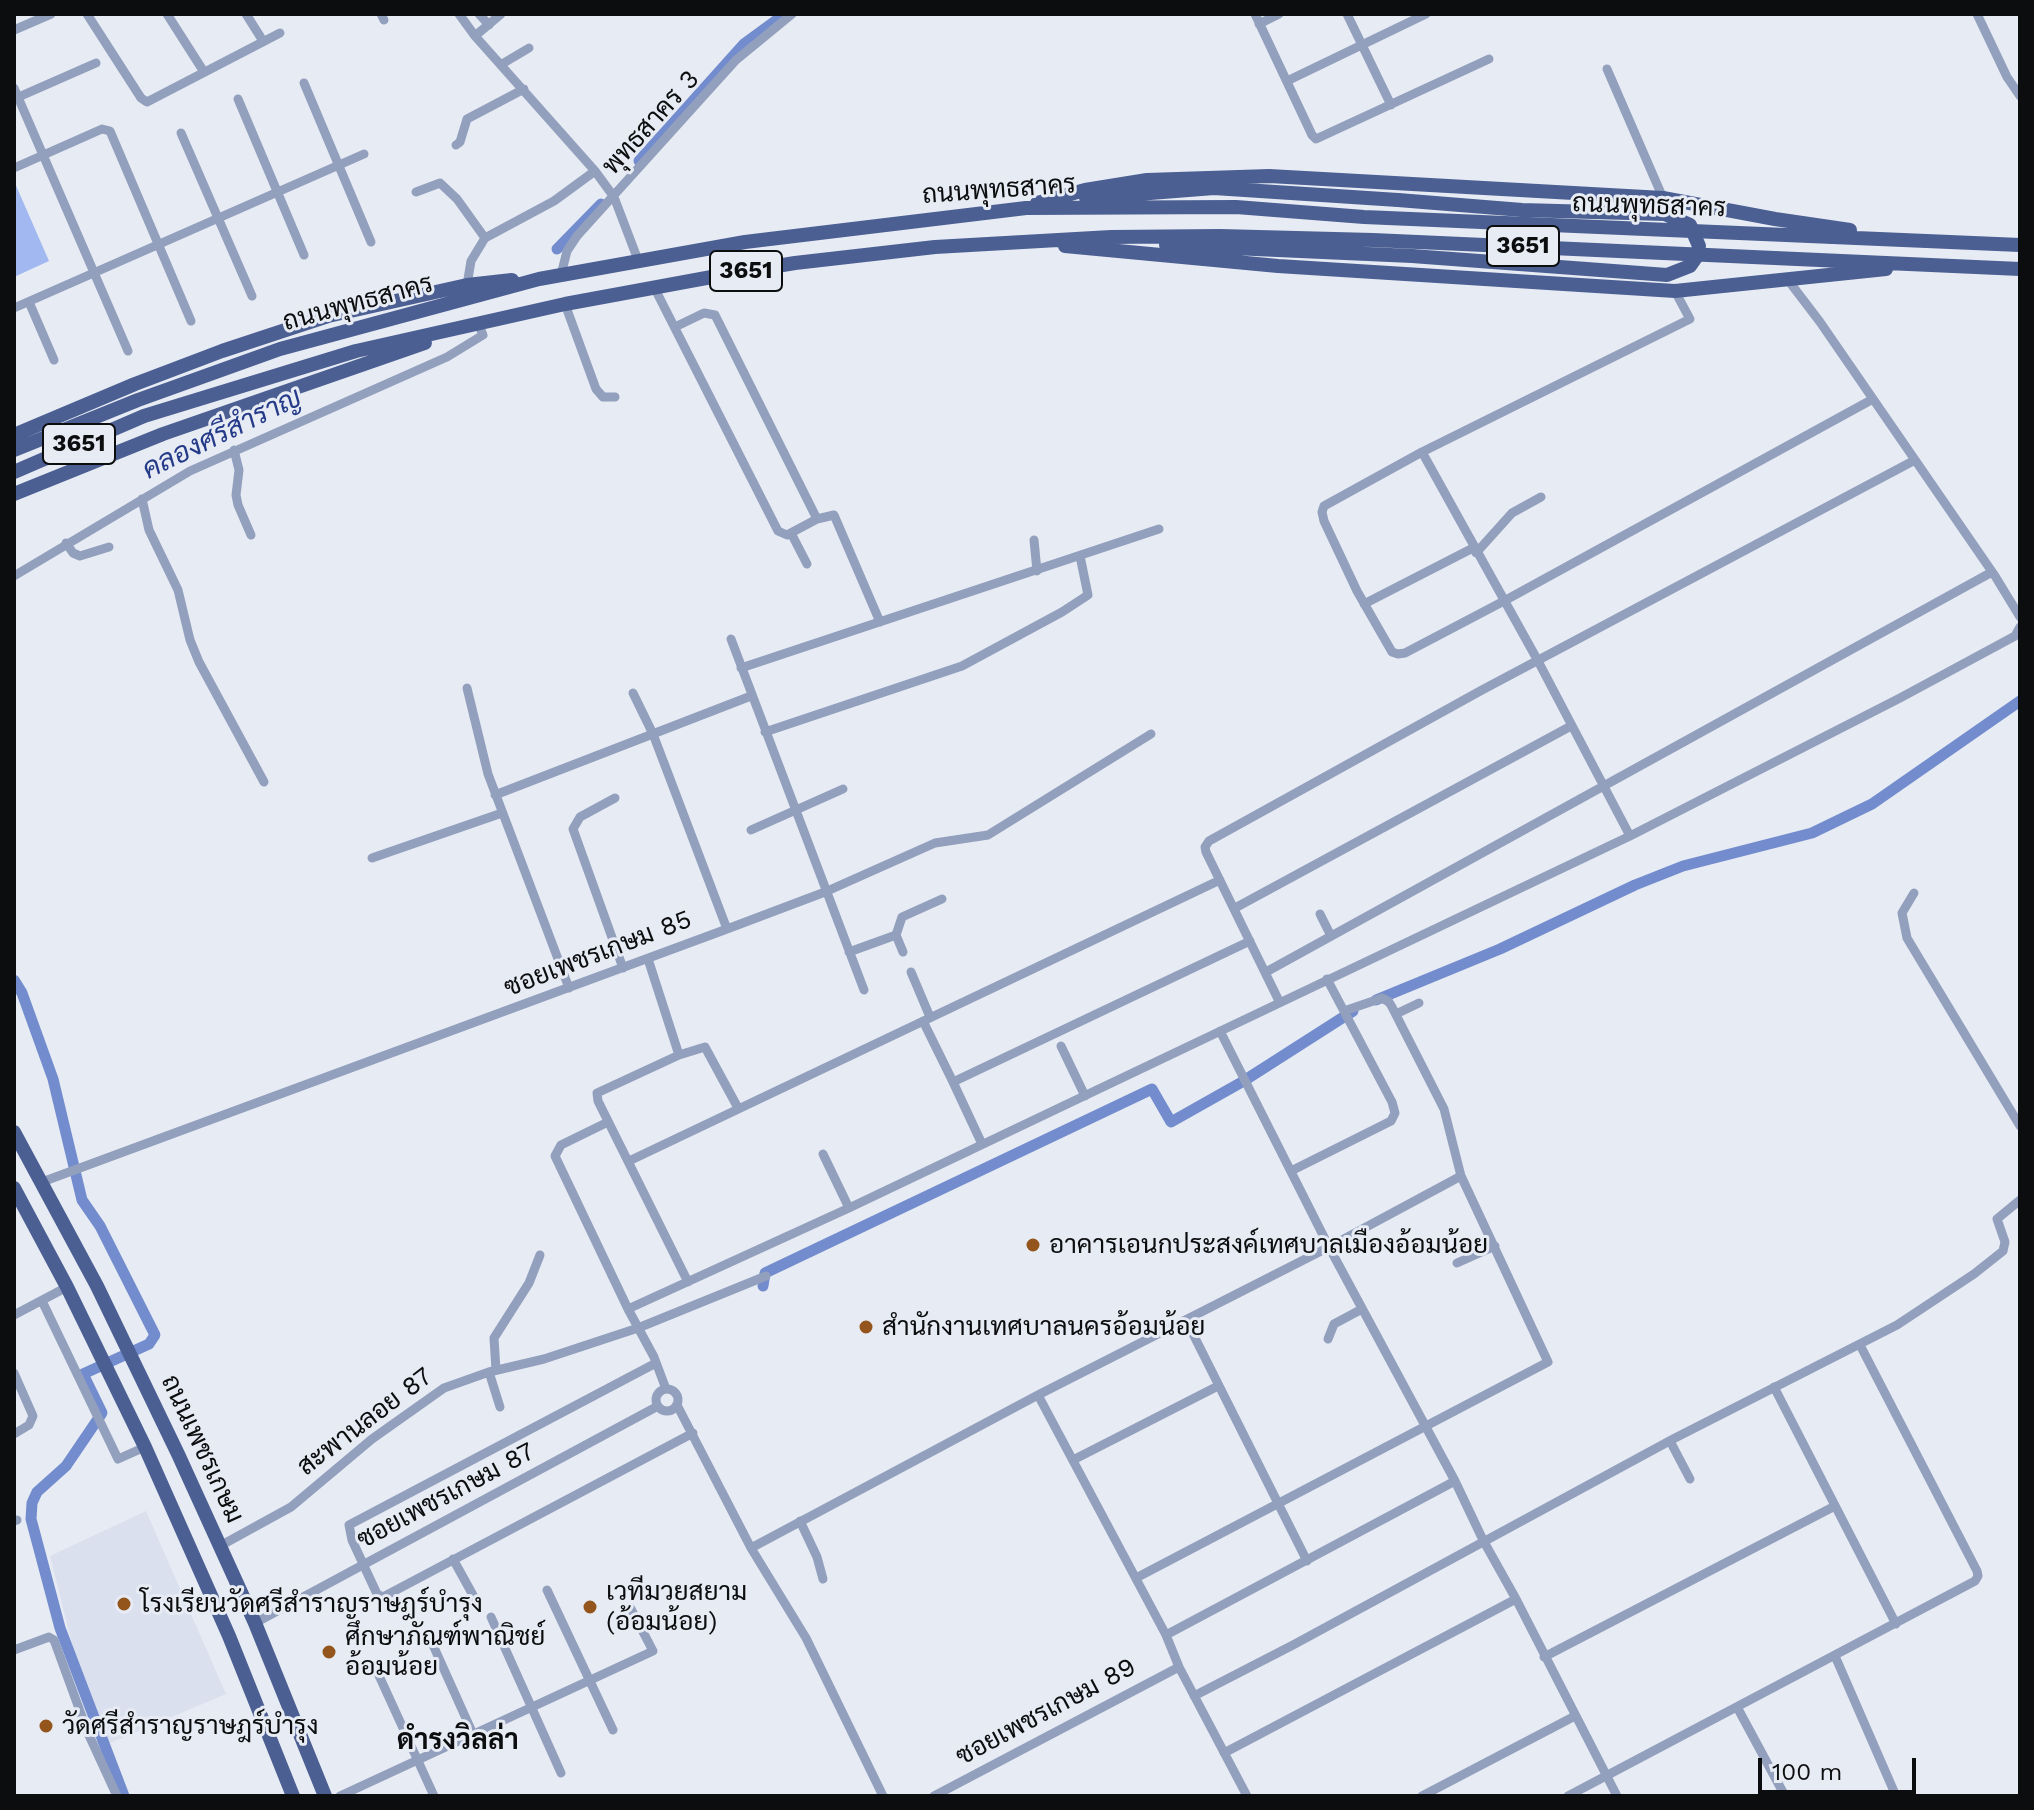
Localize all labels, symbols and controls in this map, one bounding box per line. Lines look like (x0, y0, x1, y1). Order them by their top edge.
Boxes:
street label: พุทธสาคร 3 (596, 64, 706, 182)
street label: ถนนพุทธสาคร (921, 169, 1077, 211)
street label: ถนนพุทธสาคร (1571, 188, 1727, 224)
road number: 3651 (1487, 226, 1559, 266)
road number: 3651 (710, 251, 782, 291)
street label: ถนนพุทธสาคร (280, 268, 436, 338)
water label: คลองศรีสำราญ (137, 381, 307, 487)
road number: 3651 (43, 424, 115, 464)
street label: ซอยเพชรเกษม 85 (500, 904, 696, 1004)
place label: อาคารเอนกประสงค์เทศบาลเมืองอ้อมน้อย (1049, 1229, 1488, 1261)
marker: อาคารเอนกประสงค์เทศบาลเมืองอ้อมน้อย (1024, 1236, 1042, 1254)
place label: สำนักงานเทศบาลนครอ้อมน้อย (882, 1311, 1205, 1343)
marker: สำนักงานเทศบาลนครอ้อมน้อย (857, 1318, 875, 1336)
street label: สะพานลอย 87 (292, 1361, 438, 1483)
street label: ถนนเพชรเกษม (154, 1370, 250, 1528)
street label: ซอยเพชรเกษม 87 (352, 1436, 540, 1556)
place label: เวทีมวยสยาม (อ้อมน้อย) (606, 1576, 747, 1638)
place label: โรงเรียนวัดศรีสําราญราษฎร์บํารุง (140, 1588, 483, 1620)
marker: โรงเรียนวัดศรีสําราญราษฎร์บํารุง (115, 1595, 133, 1613)
marker: เวทีมวยสยาม (อ้อมน้อย) (581, 1598, 599, 1616)
place label: ศึกษาภัณฑ์พาณิชย์ อ้อมน้อย (345, 1621, 545, 1682)
marker: ศึกษาภัณฑ์พาณิชย์ อ้อมน้อย (320, 1643, 338, 1661)
street label: ซอยเพชรเกษม 89 (951, 1652, 1141, 1772)
place label: วัดศรีสําราญราษฎร์บํารุง (62, 1710, 318, 1742)
marker: วัดศรีสําราญราษฎร์บํารุง (37, 1717, 55, 1735)
district label: ดำรงวิลล่า (397, 1724, 519, 1758)
scale bar (1762, 1742, 1920, 1792)
text: 100 m (1772, 1758, 1842, 1786)

